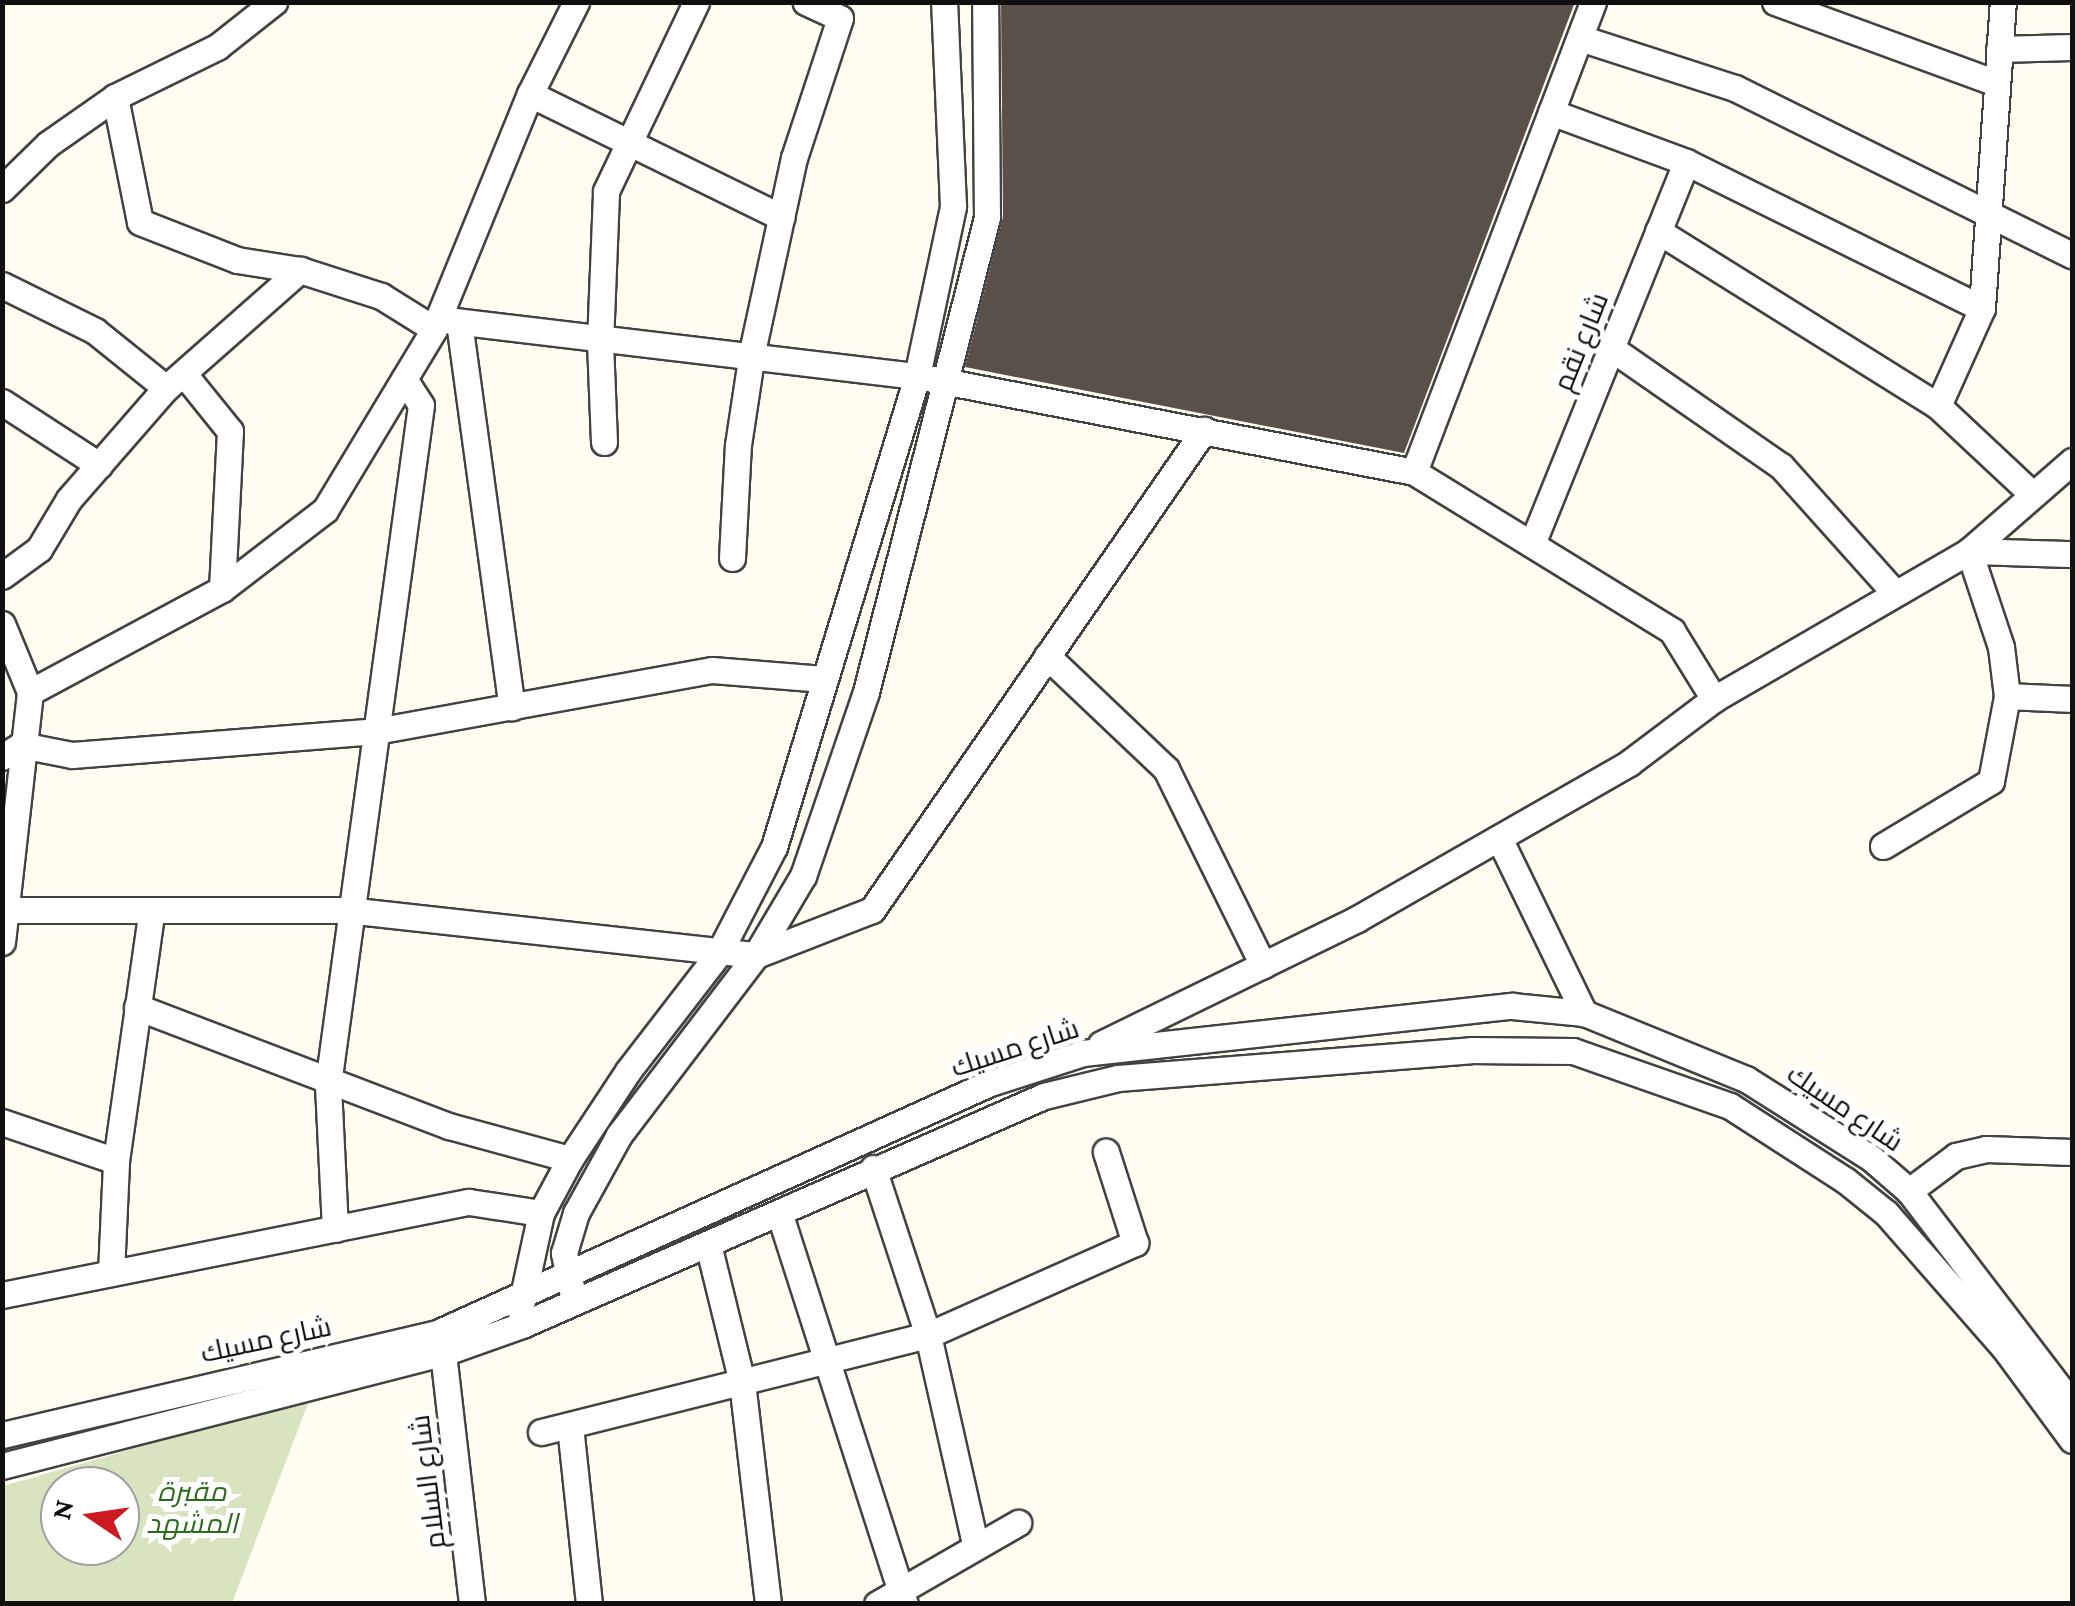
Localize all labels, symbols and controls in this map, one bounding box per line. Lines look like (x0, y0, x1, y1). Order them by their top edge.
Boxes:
street label: شارع نقم (1546, 288, 1616, 396)
street label: شارع مسيك (947, 1012, 1083, 1084)
street label: شارع مسيك (1781, 1057, 1909, 1159)
street label: شارع مسيك (198, 1310, 334, 1370)
street label: شارع السلام (403, 1413, 453, 1551)
north arrow (40, 1466, 140, 1566)
park label: مقبرة المشهد (146, 1475, 238, 1541)
text: N (45, 1497, 79, 1522)

